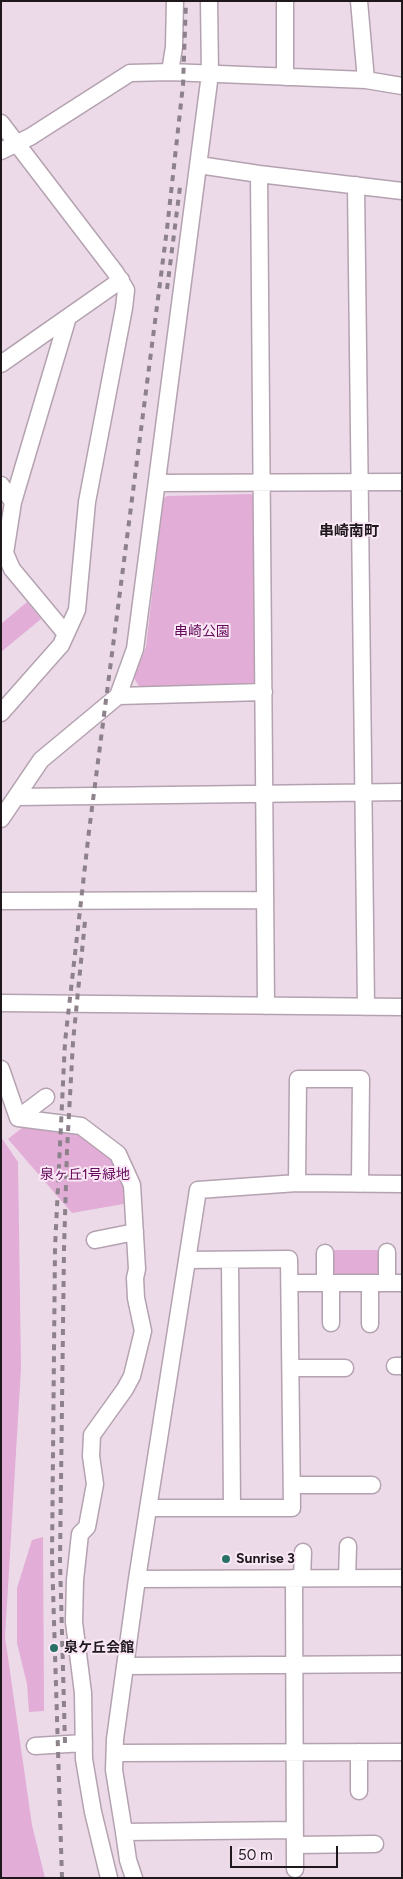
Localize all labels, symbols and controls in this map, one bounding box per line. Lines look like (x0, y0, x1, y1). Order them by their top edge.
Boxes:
district label: 串崎南町 (319, 523, 379, 541)
park label: 串崎公園 (174, 624, 230, 640)
park label: 泉ヶ丘1号緑地 (40, 1167, 130, 1183)
place label: Sunrise 3 (236, 1551, 295, 1567)
marker: Sunrise 3 (220, 1553, 232, 1565)
place label: 泉ケ丘会館 (64, 1640, 134, 1656)
marker: 泉ケ丘会館 (48, 1642, 60, 1654)
scale bar (233, 1836, 340, 1868)
text: 50 m (238, 1846, 273, 1864)

